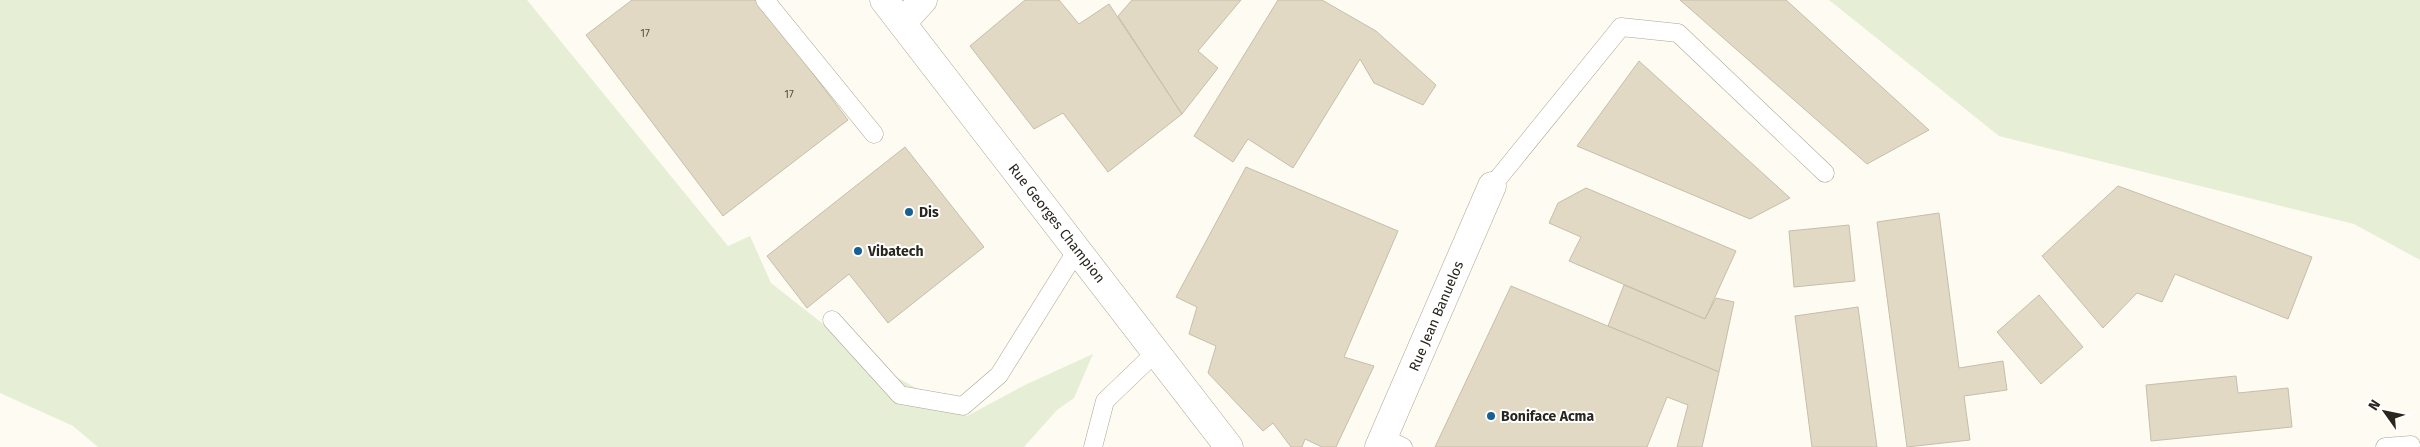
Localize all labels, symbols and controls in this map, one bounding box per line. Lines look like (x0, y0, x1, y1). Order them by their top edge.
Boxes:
house number: 17 (640, 27, 650, 40)
house number: 17 (784, 88, 794, 101)
street label: Rue Georges Champion (1005, 160, 1109, 286)
place label: Dis (919, 204, 939, 221)
marker: Dis (903, 206, 915, 218)
place label: Vibatech (867, 243, 923, 260)
marker: Vibatech (852, 245, 864, 257)
street label: Rue Jean Banuelos (1406, 258, 1468, 374)
north arrow (2360, 387, 2410, 437)
text: N (2365, 397, 2384, 414)
place label: Boniface Acma (1501, 408, 1594, 425)
marker: Boniface Acma (1485, 410, 1497, 422)

